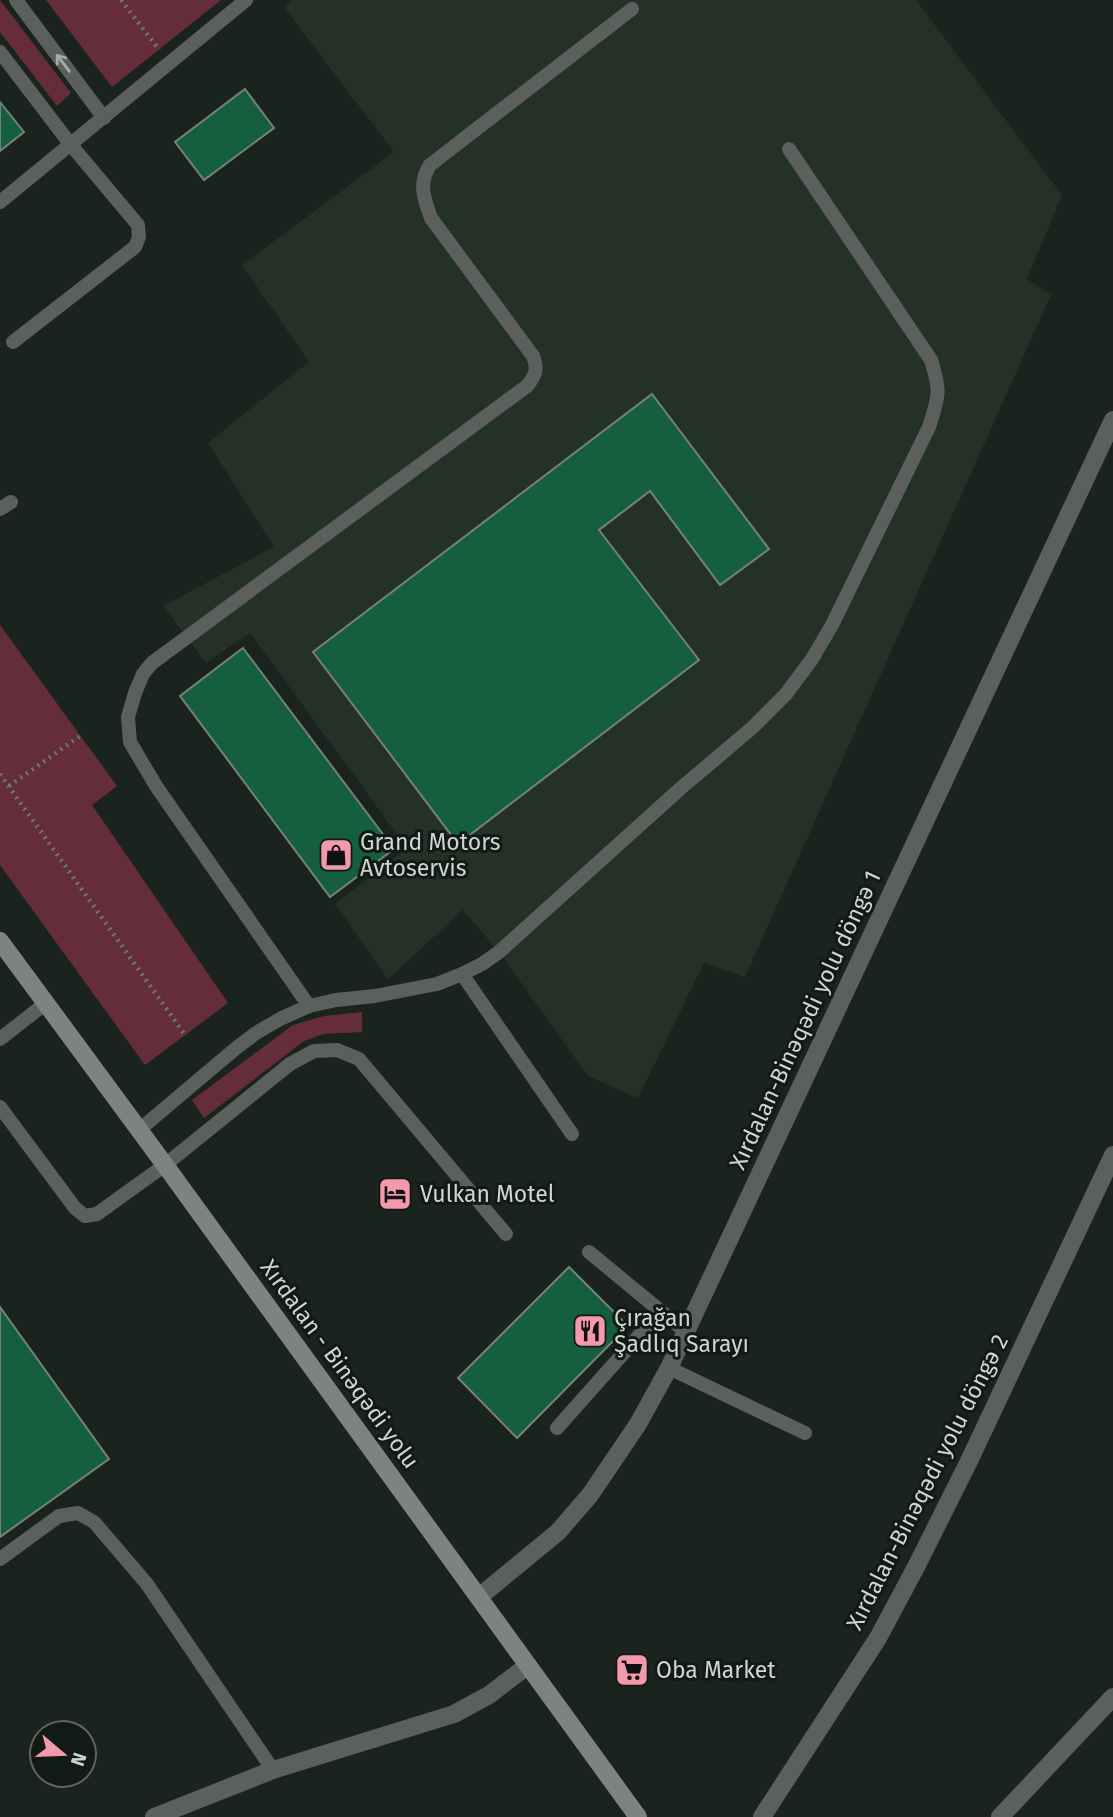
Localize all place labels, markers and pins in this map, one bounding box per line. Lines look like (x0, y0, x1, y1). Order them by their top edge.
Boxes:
place label: Grand Motors Avtoservis (360, 828, 500, 882)
shop icon: Grand Motors Avtoservis (317, 836, 355, 874)
hotel icon: Vulkan Motel (376, 1175, 414, 1213)
place label: Vulkan Motel (420, 1180, 555, 1208)
place label: Çırağan Şadlıq Sarayı (614, 1304, 749, 1358)
restaurant icon: Çırağan Şadlıq Sarayı (571, 1312, 609, 1350)
supermarket icon: Oba Market (613, 1651, 651, 1689)
place label: Oba Market (656, 1656, 776, 1684)

